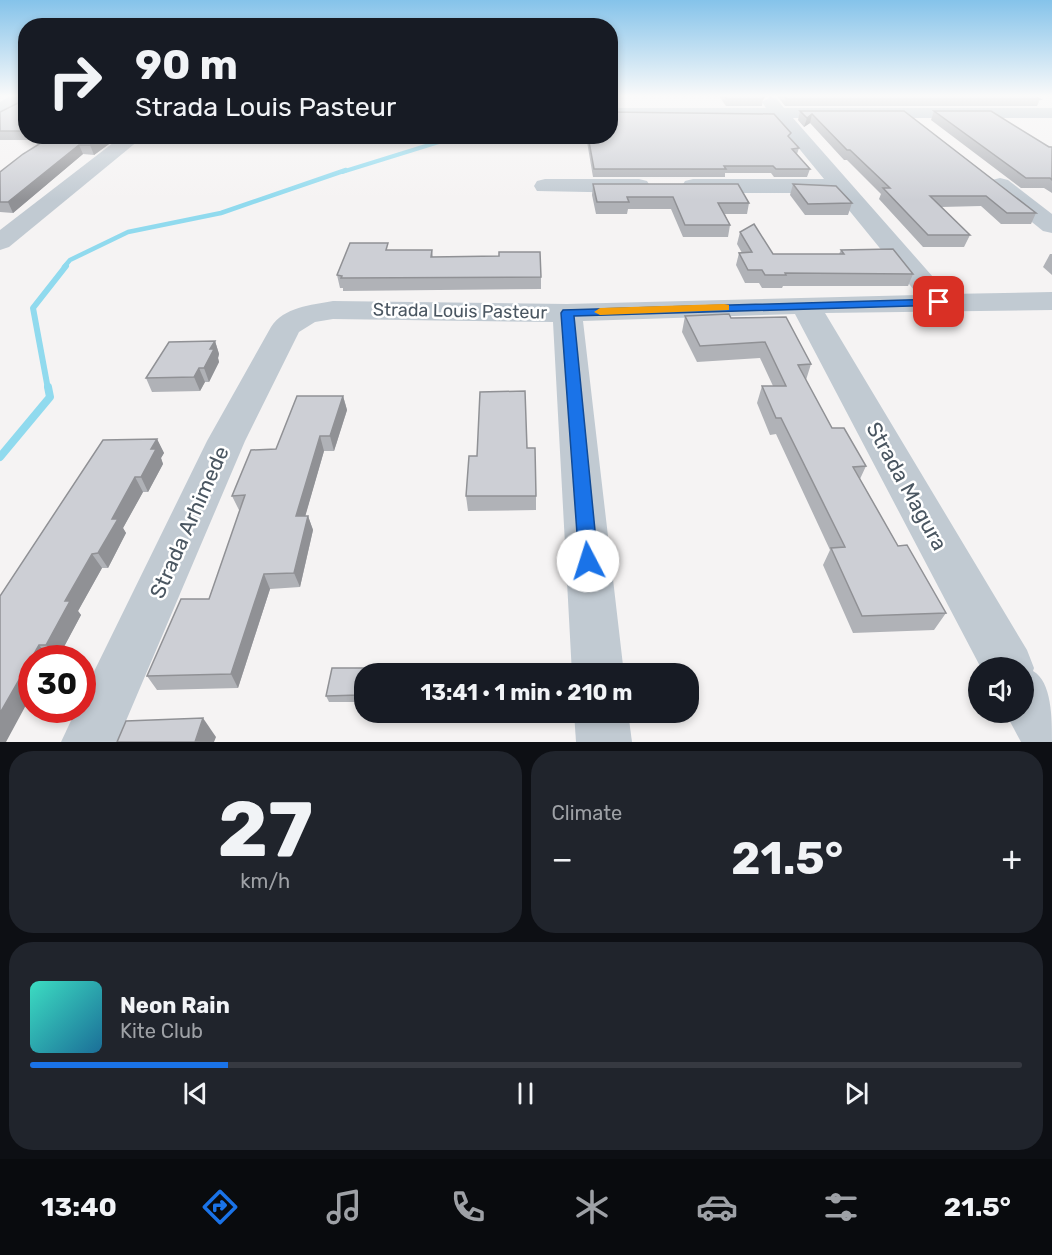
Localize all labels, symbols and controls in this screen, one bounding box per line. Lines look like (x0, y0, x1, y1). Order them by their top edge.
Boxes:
text: 90 m (135, 40, 238, 90)
icon: right (36, 42, 114, 120)
text: Strada Louis Pasteur (135, 91, 396, 123)
pin (913, 276, 964, 327)
icon: arrive (922, 285, 955, 318)
street label: Strada Louis Pasteur (373, 298, 547, 324)
street label: Strada Magura (861, 418, 953, 554)
street label: Strada Arhimede (144, 442, 234, 602)
position arrow (556, 529, 620, 593)
speed limit sign: 30 (18, 645, 96, 723)
map controls (968, 657, 1034, 723)
button: sound (968, 657, 1034, 723)
text: 13:41 · 1 min · 210 m (421, 679, 632, 706)
text: 27 (218, 783, 313, 876)
text: Climate (552, 801, 622, 825)
text: 21.5° (731, 832, 843, 885)
text: − (552, 839, 573, 878)
text: + (1001, 839, 1022, 878)
text: km/h (240, 869, 290, 893)
text: Neon Rain (120, 992, 230, 1019)
text: Kite Club (120, 1019, 203, 1043)
icon: previous (179, 1077, 212, 1110)
icon: pause (509, 1077, 542, 1110)
icon: next (840, 1077, 873, 1110)
icon: directions (199, 1186, 241, 1228)
icon: music (323, 1186, 365, 1228)
icon: phone (447, 1186, 489, 1228)
icon: climate (571, 1186, 613, 1228)
icon: car (696, 1186, 738, 1228)
icon: filters (820, 1186, 862, 1228)
text: 13:40 (41, 1191, 117, 1223)
text: 21.5° (944, 1191, 1011, 1223)

